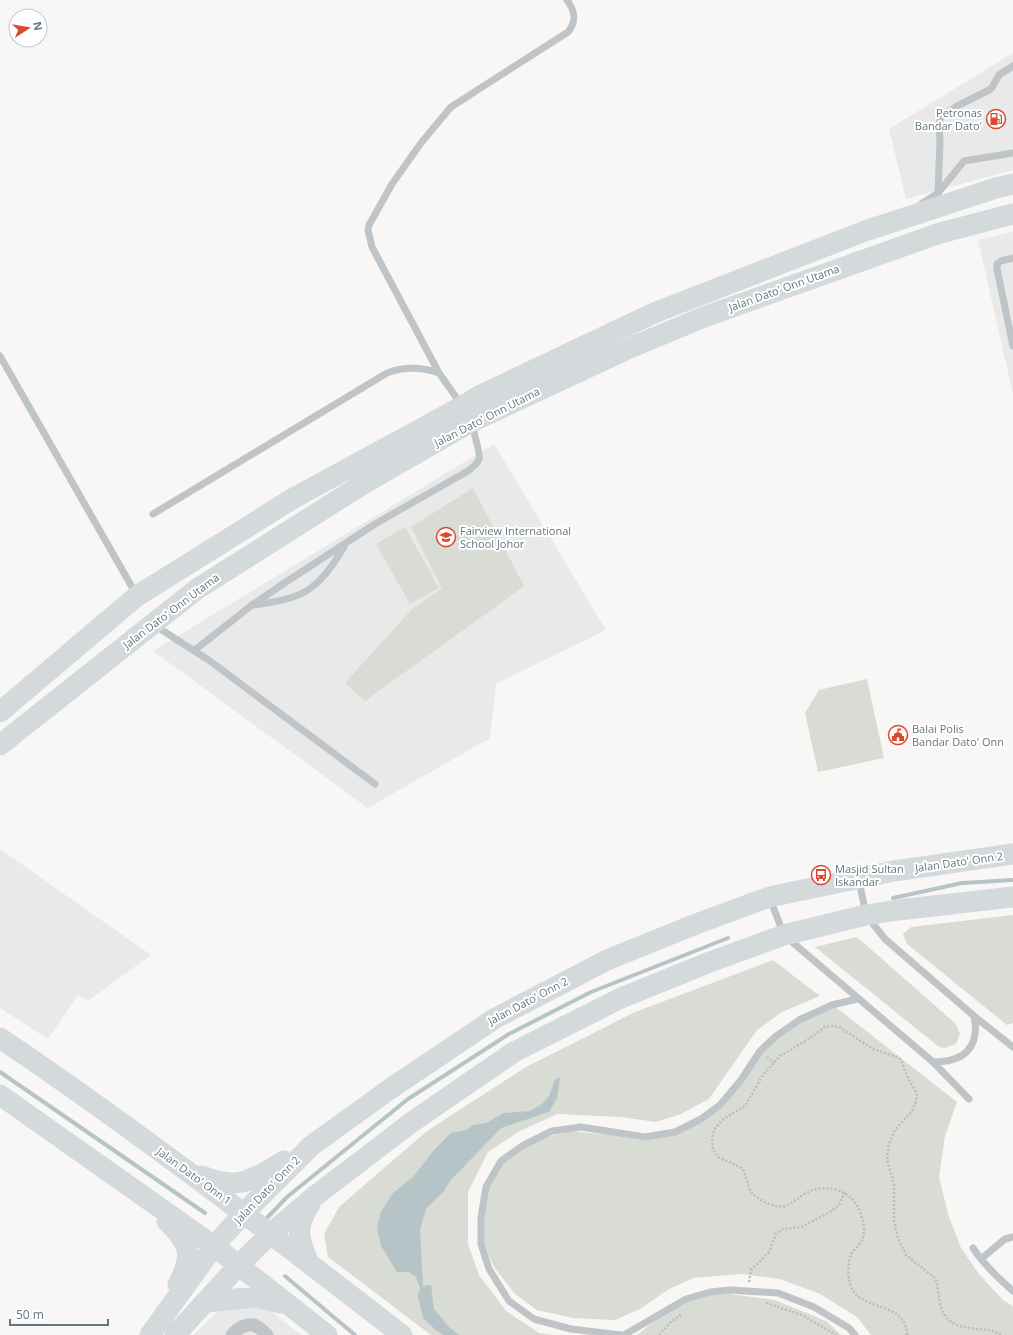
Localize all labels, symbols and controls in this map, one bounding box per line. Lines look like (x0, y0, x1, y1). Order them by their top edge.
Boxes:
north arrow (8, 8, 48, 48)
text: N (30, 20, 47, 32)
place label: Petronas Bandar Dato' (915, 105, 982, 133)
fuel station icon: Petronas Bandar Dato' (985, 108, 1007, 130)
street label: Jalan Dato' Onn Utama (725, 261, 841, 315)
street label: Jalan Dato' Onn Utama (430, 383, 542, 450)
place label: Fairview International School Johor (460, 523, 571, 551)
school or university icon: Fairview International School Johor (435, 526, 457, 548)
street label: Jalan Dato' Onn Utama (119, 569, 222, 652)
place label: Balai Polis Bandar Dato' Onn (912, 721, 1004, 749)
public building icon: Balai Polis Bandar Dato' Onn (887, 724, 909, 746)
street label: Jalan Dato' Onn 2 (913, 848, 1004, 875)
place label: Masjid Sultan Iskandar (835, 861, 904, 889)
bus stop icon: Masjid Sultan Iskandar (810, 864, 832, 886)
street label: Jalan Dato' Onn 2 (484, 973, 570, 1028)
street label: Jalan Dato' Onn 1 (153, 1143, 235, 1208)
street label: Jalan Dato' Onn 2 (230, 1153, 303, 1227)
scale bar (10, 1301, 108, 1327)
text: 50 m (16, 1306, 44, 1323)

